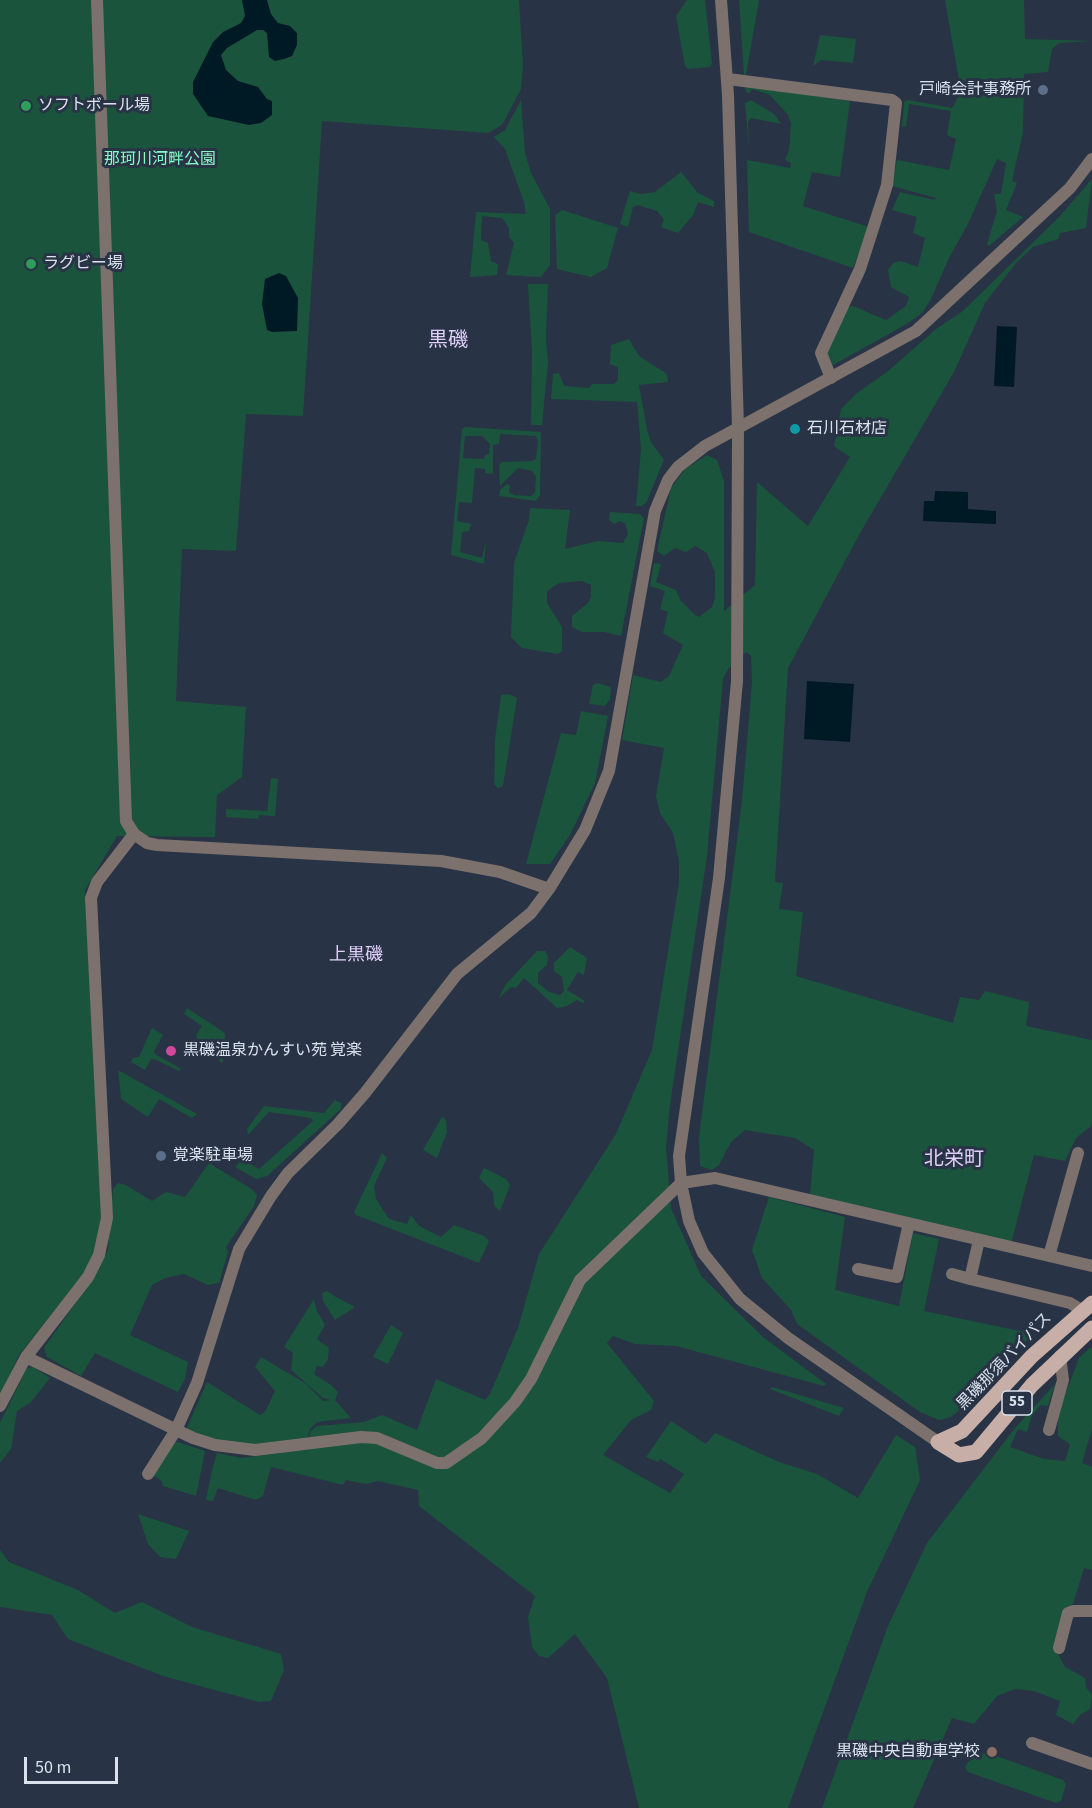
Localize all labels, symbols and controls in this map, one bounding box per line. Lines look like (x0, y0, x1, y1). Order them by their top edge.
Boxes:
place label: 戸崎会計事務所 (919, 80, 1031, 100)
marker: 戸崎会計事務所 (1036, 83, 1050, 97)
place label: ソフトボール場 (38, 96, 150, 116)
marker: ソフトボール場 (19, 99, 33, 113)
park label: 那珂川河畔公園 (104, 150, 216, 170)
place label: ラグビー場 (43, 254, 123, 274)
marker: ラグビー場 (24, 257, 38, 271)
district label: 黒磯 (428, 330, 468, 354)
place label: 石川石材店 (807, 419, 887, 439)
marker: 石川石材店 (788, 422, 802, 436)
district label: 上黒磯 (329, 945, 383, 967)
place label: 黒磯温泉かんすい苑 覚楽 (183, 1041, 362, 1061)
marker: 黒磯温泉かんすい苑 覚楽 (164, 1044, 178, 1058)
place label: 覚楽駐車場 (173, 1146, 253, 1166)
marker: 覚楽駐車場 (154, 1149, 168, 1163)
district label: 北栄町 (924, 1149, 984, 1173)
street label: 黒磯那須バイパス (954, 1309, 1056, 1415)
road number: 55 (1002, 1391, 1032, 1415)
place label: 黒磯中央自動車学校 (836, 1742, 980, 1762)
scale bar (27, 1745, 122, 1783)
marker: 黒磯中央自動車学校 (985, 1745, 999, 1759)
text: 50 m (35, 1755, 71, 1780)

